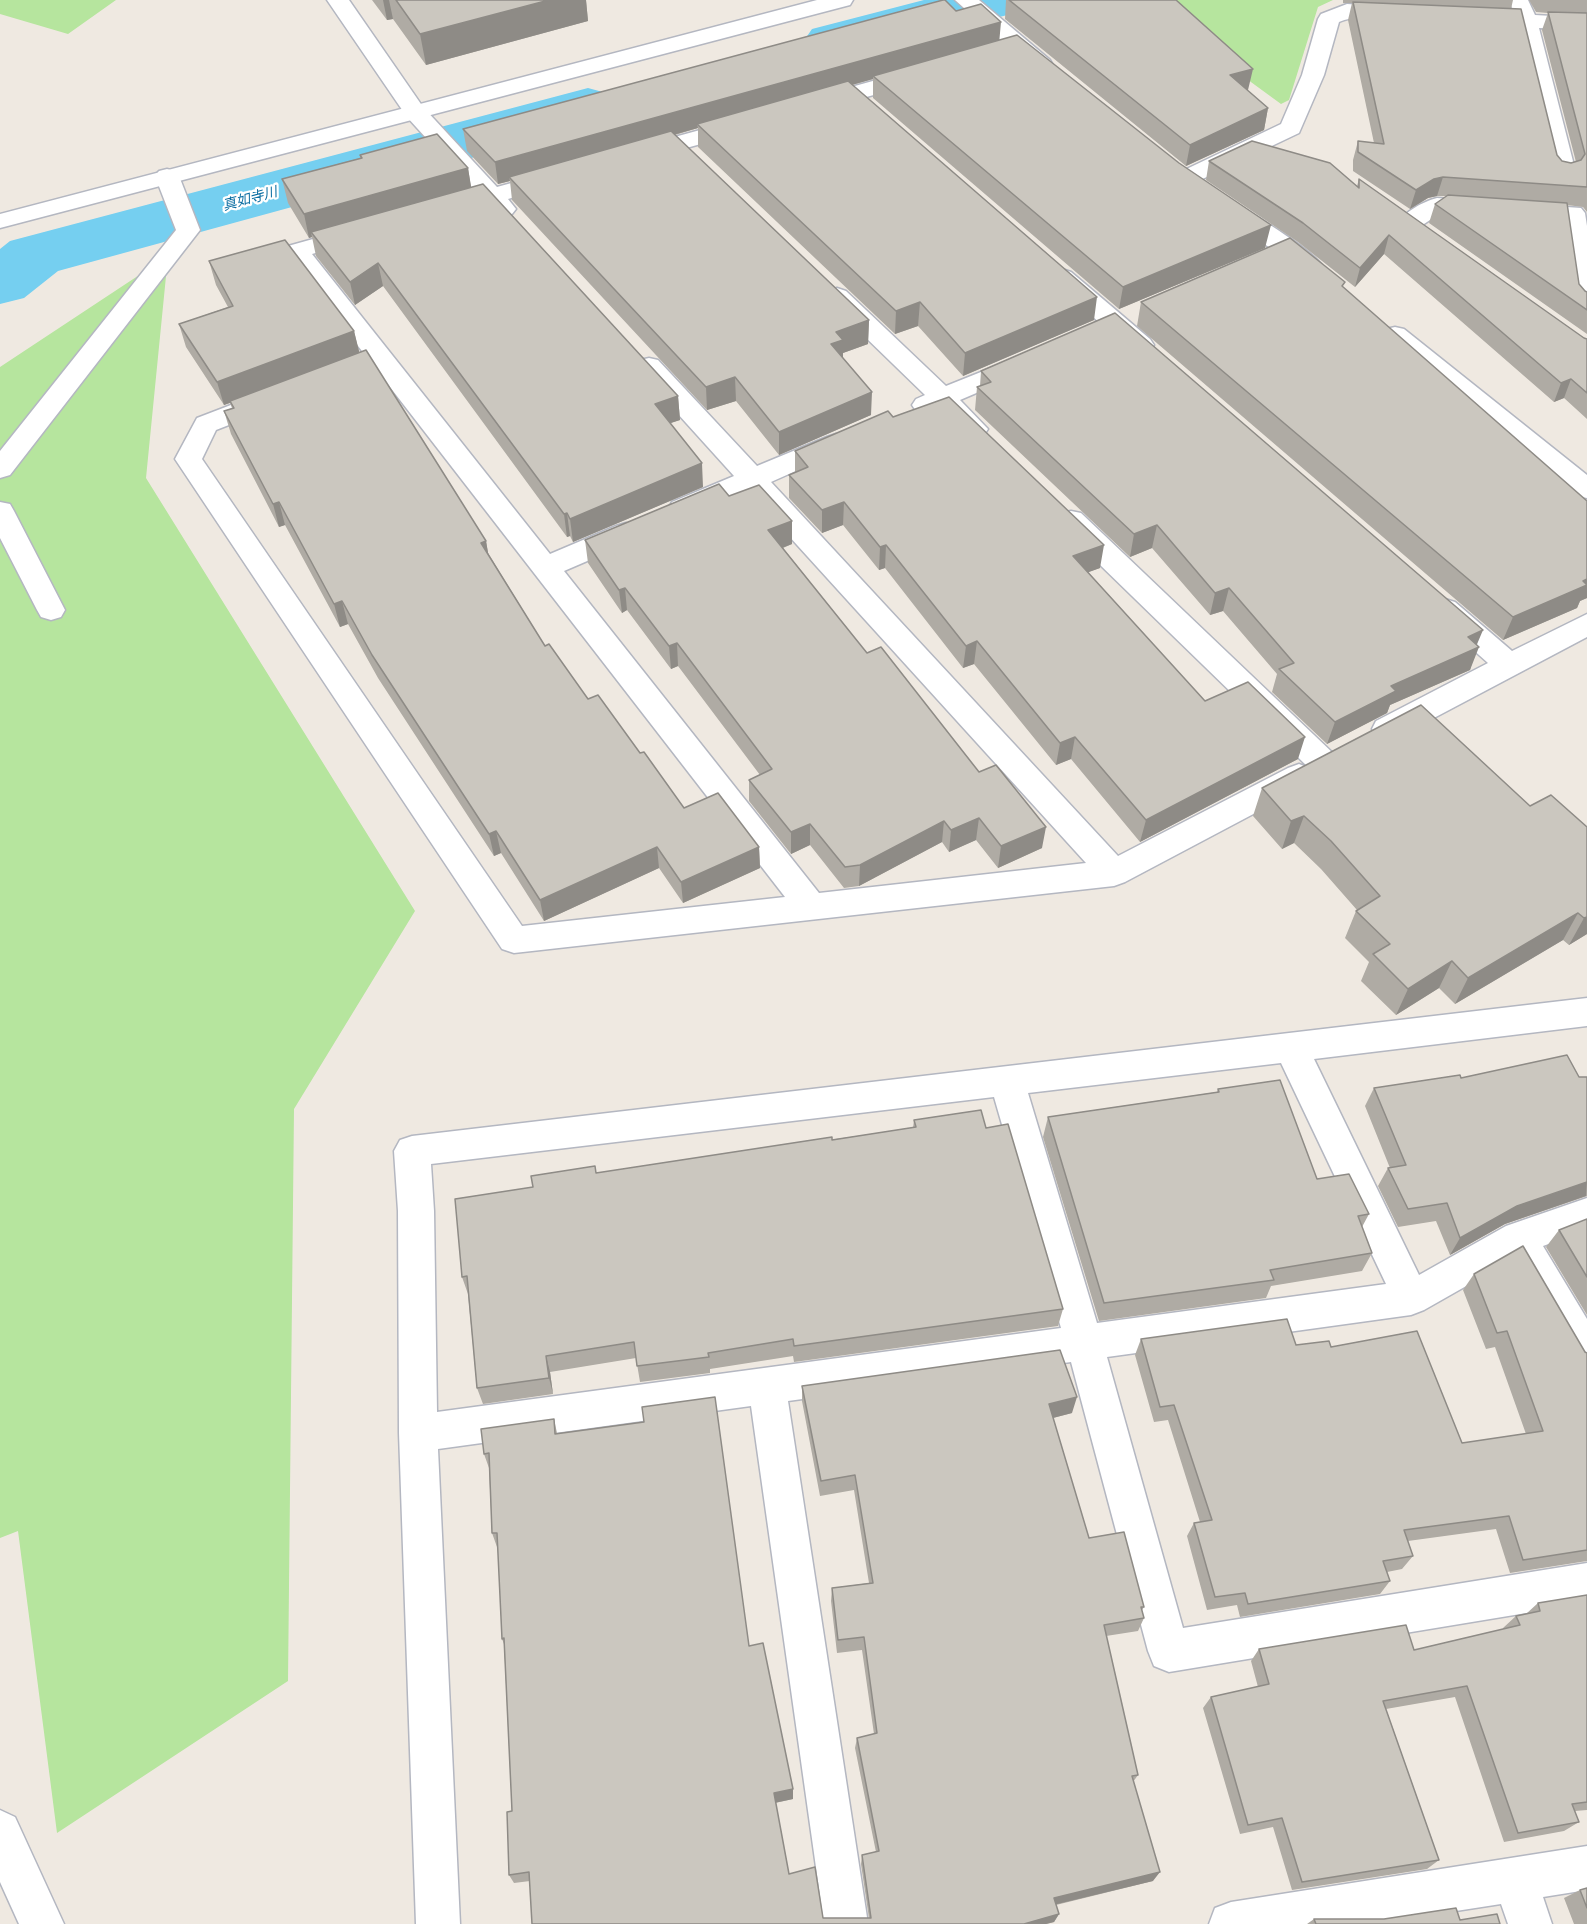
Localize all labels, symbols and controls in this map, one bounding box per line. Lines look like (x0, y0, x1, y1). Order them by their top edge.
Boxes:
water label: 真如寺川 (221, 184, 279, 214)

